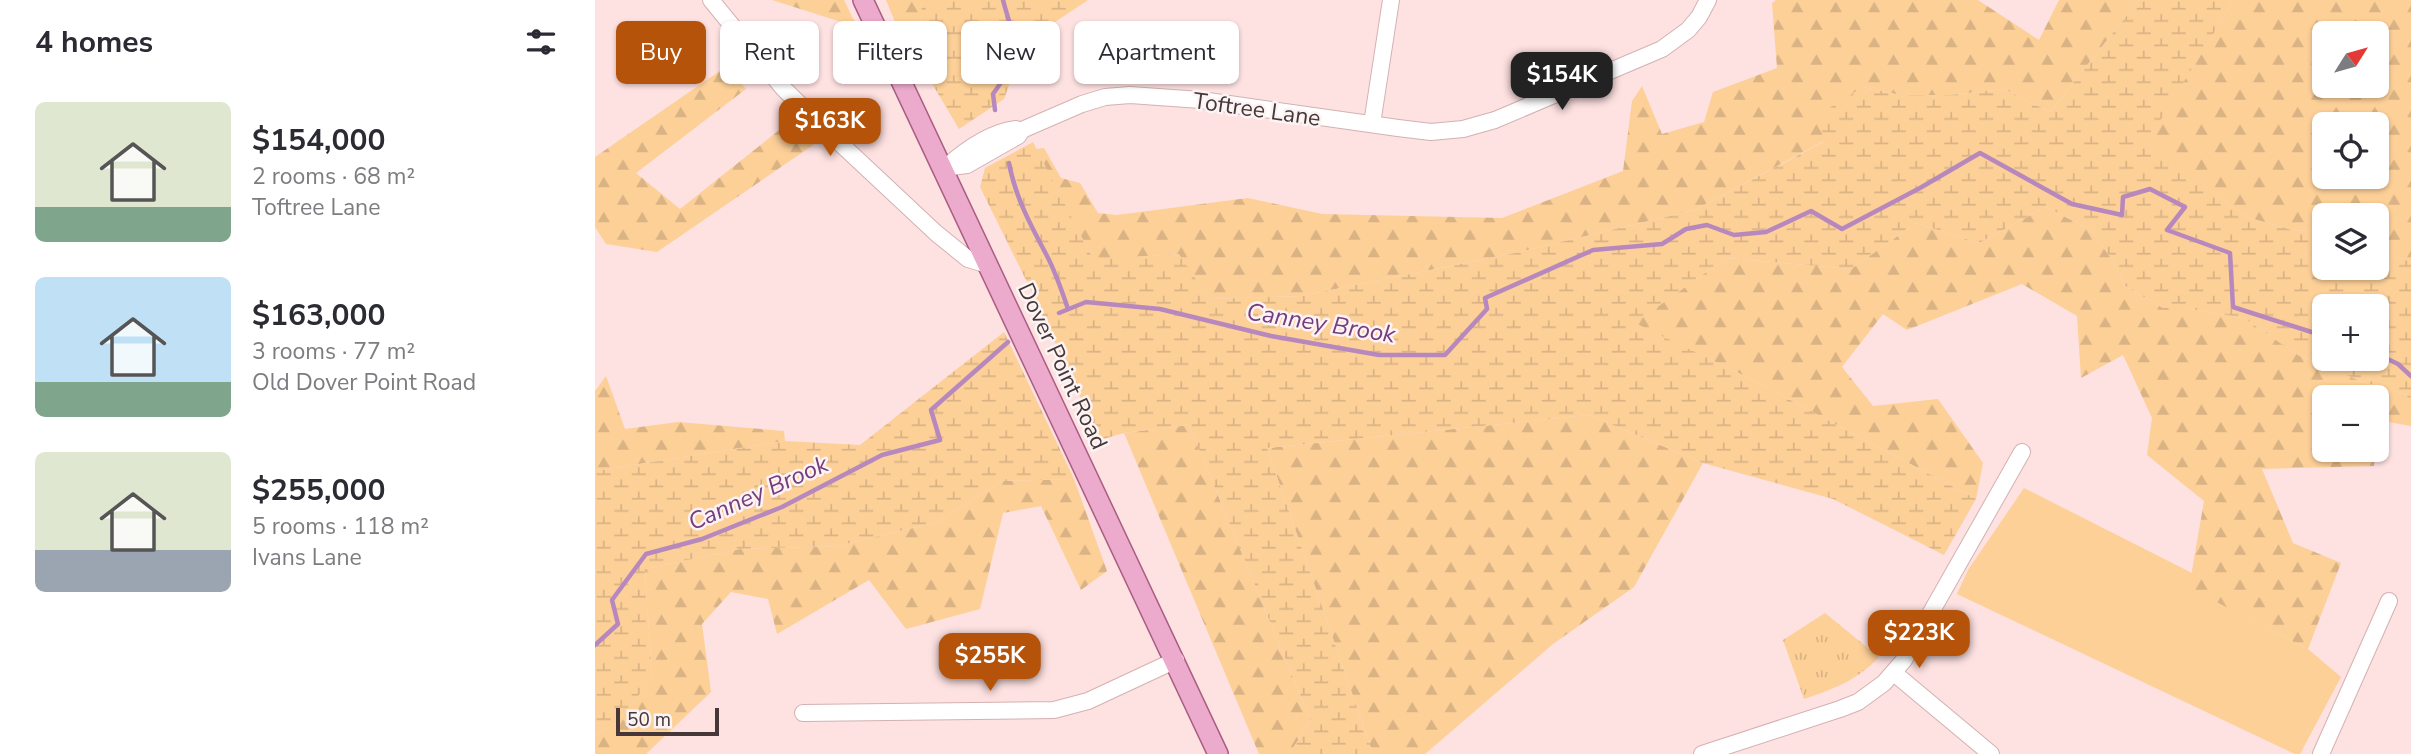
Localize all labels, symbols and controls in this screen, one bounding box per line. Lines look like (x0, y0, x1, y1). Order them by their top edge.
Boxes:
chip: Buy (616, 21, 706, 84)
chip: Rent (720, 21, 819, 84)
chip: Filters (833, 21, 947, 84)
chip: New (961, 21, 1060, 84)
chip: Apartment (1074, 21, 1239, 84)
north arrow (2312, 21, 2389, 98)
map controls (2312, 21, 2389, 462)
text: 4 homes (35, 22, 153, 63)
icon: filters (522, 23, 560, 61)
pin: $154K (1513, 52, 1611, 112)
text: $154K (1527, 59, 1597, 90)
street label: Toftree Lane (1191, 85, 1323, 134)
pin: $163K (781, 99, 879, 158)
text: $163K (795, 105, 865, 136)
button: locate (2312, 112, 2389, 189)
text: $154,000 (252, 120, 385, 161)
icon: home (91, 130, 175, 214)
text: 2 rooms · 68 m² (252, 161, 415, 192)
text: Toftree Lane (252, 192, 380, 223)
button: layers (2312, 203, 2389, 280)
street label: Dover Point Road (1010, 278, 1115, 455)
button: + (2312, 294, 2389, 371)
text: $163,000 (252, 295, 385, 336)
water label: Canney Brook (1244, 295, 1399, 351)
icon: home (91, 305, 175, 389)
text: 3 rooms · 77 m² (252, 336, 415, 367)
text: Old Dover Point Road (252, 367, 476, 398)
button: − (2312, 385, 2389, 462)
water label: Canney Brook (683, 447, 834, 538)
text: $255,000 (252, 470, 385, 511)
icon: home (91, 480, 175, 564)
text: 5 rooms · 118 m² (252, 511, 429, 542)
text: Ivans Lane (252, 542, 362, 573)
pin: $223K (1870, 610, 1968, 670)
text: $223K (1884, 617, 1954, 648)
pin: $255K (941, 634, 1039, 693)
text: $255K (955, 640, 1025, 671)
scale bar (616, 705, 719, 737)
text: 50 m (627, 707, 671, 733)

